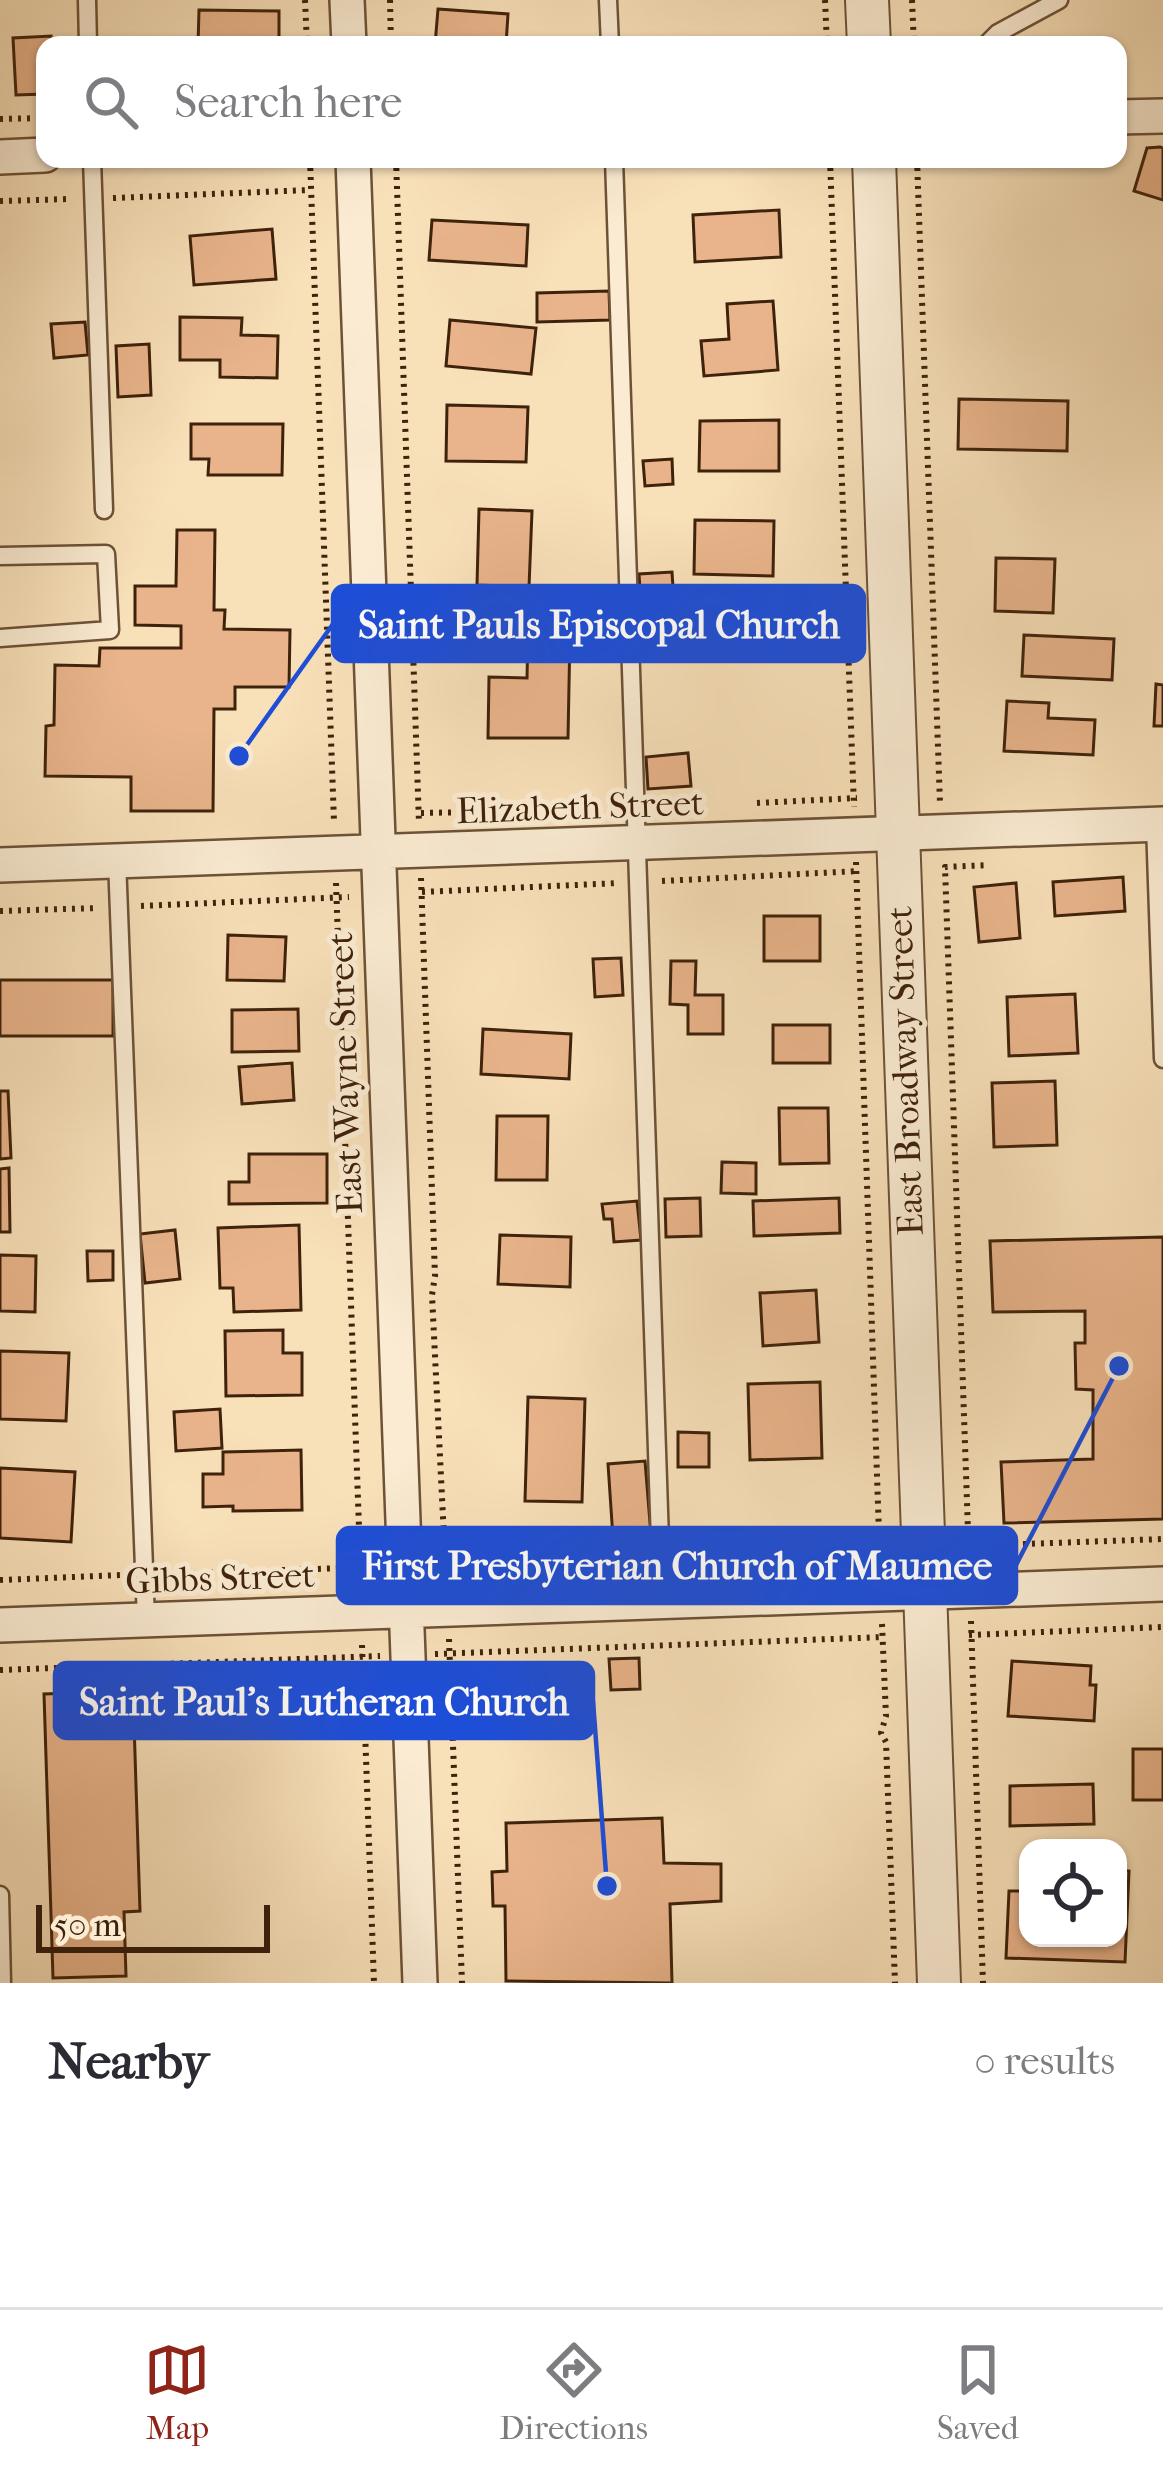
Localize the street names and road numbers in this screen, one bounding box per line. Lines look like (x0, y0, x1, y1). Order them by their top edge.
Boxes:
street label: Elizabeth Street (456, 782, 705, 832)
street label: East Broadway Street (878, 905, 932, 1236)
street label: East Wayne Street (319, 931, 371, 1215)
street label: Gibbs Street (125, 1554, 316, 1602)

